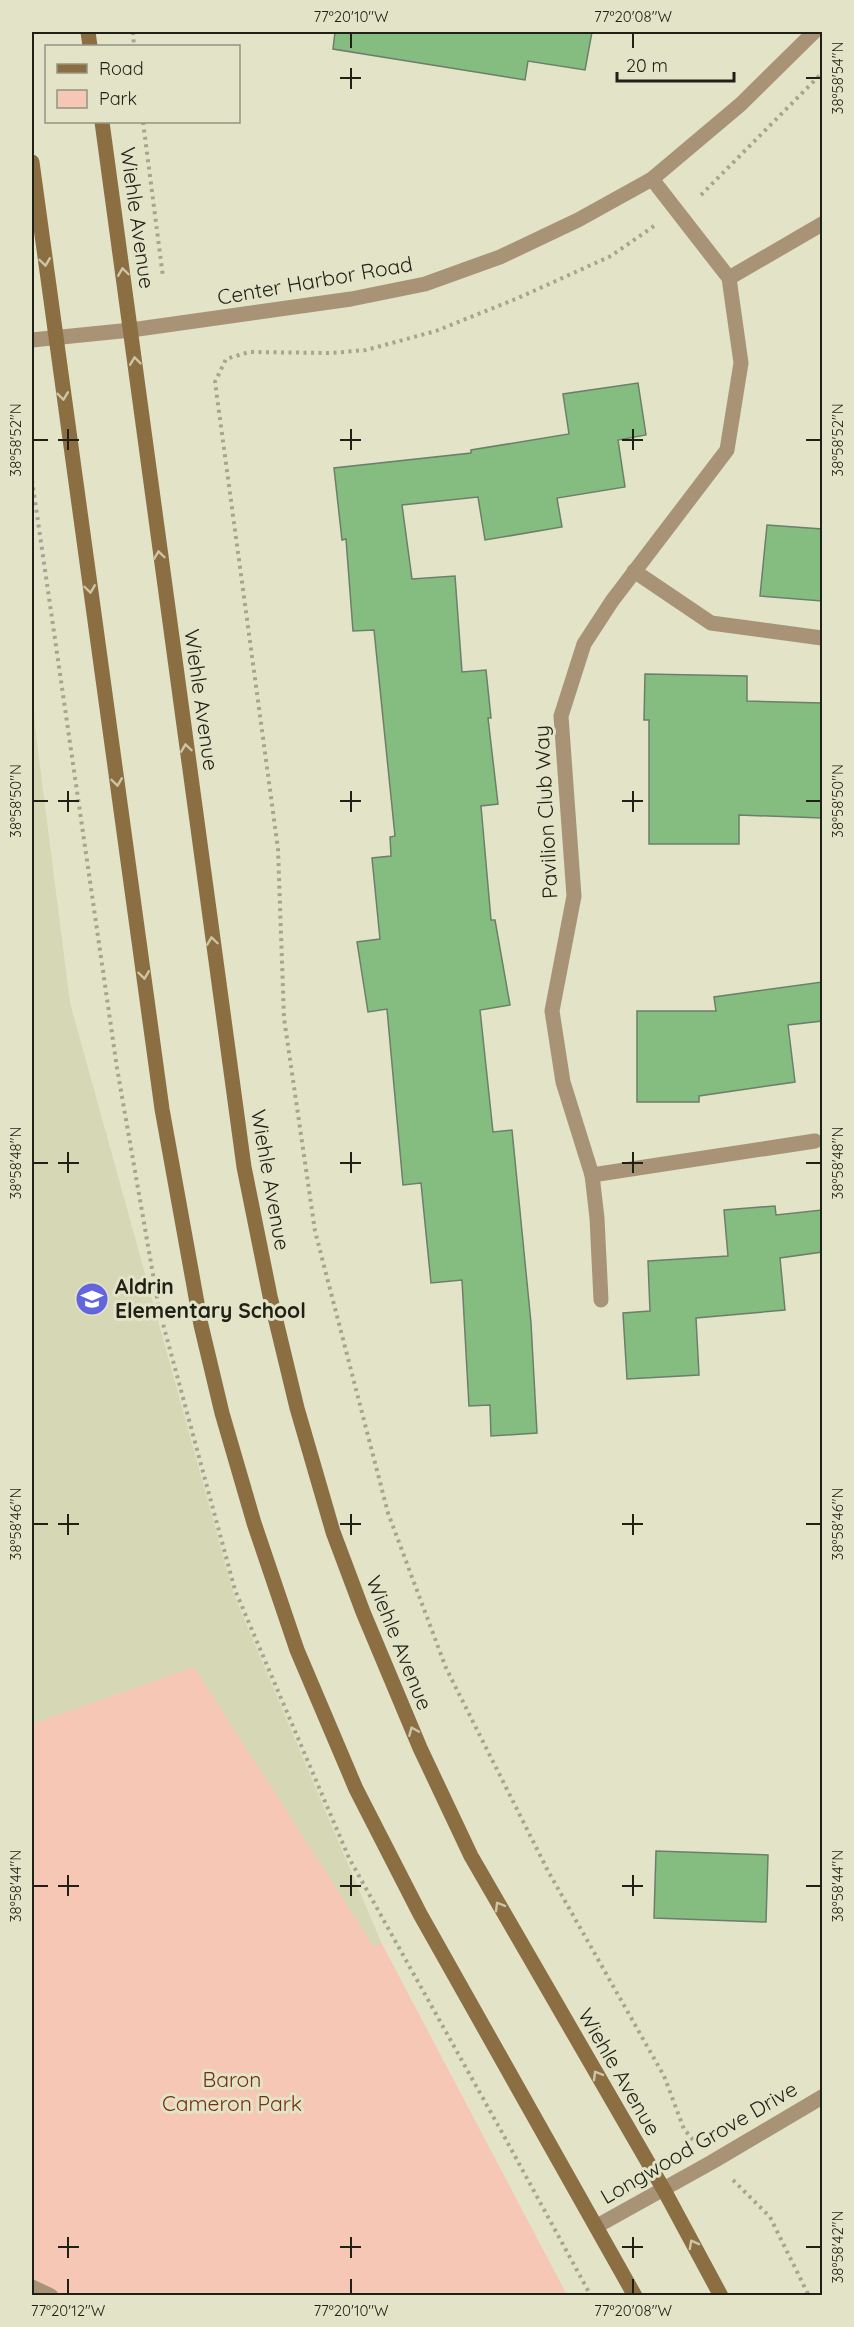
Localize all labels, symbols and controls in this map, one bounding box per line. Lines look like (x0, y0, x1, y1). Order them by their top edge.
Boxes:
text: 77°20'10"W (313, 7, 389, 26)
text: 77°20'08"W (594, 7, 672, 26)
text: 38°58'54"N (828, 42, 847, 114)
legend (45, 45, 240, 123)
scale bar (617, 45, 734, 83)
text: 20 m (626, 54, 668, 77)
text: Road (99, 57, 144, 80)
text: Park (99, 87, 137, 110)
street label: Wiehle Avenue (115, 145, 161, 290)
street label: Center Harbor Road (215, 250, 414, 310)
one-way arrow (38, 257, 51, 266)
one-way arrow (117, 267, 129, 277)
one-way arrow (129, 357, 141, 366)
one-way arrow (56, 391, 68, 400)
text: 38°58'52"N (6, 403, 25, 477)
text: 38°58'52"N (828, 403, 847, 477)
one-way arrow (154, 550, 166, 559)
one-way arrow (83, 584, 95, 594)
street label: Wiehle Avenue (179, 627, 225, 772)
street label: Pavilion Club Way (527, 725, 563, 900)
one-way arrow (180, 743, 192, 752)
text: 38°58'50"N (6, 764, 25, 838)
text: 38°58'50"N (828, 764, 847, 838)
one-way arrow (110, 778, 122, 787)
one-way arrow (207, 936, 219, 946)
one-way arrow (137, 971, 149, 980)
street label: Wiehle Avenue (246, 1107, 296, 1252)
text: 38°58'48"N (6, 1127, 25, 1199)
text: 38°58'48"N (828, 1127, 847, 1199)
place label: Aldrin Elementary School (115, 1273, 306, 1323)
school or university icon: Aldrin Elementary School (74, 1281, 110, 1317)
text: 38°58'46"N (6, 1488, 25, 1560)
text: 38°58'46"N (828, 1488, 847, 1560)
street label: Wiehle Avenue (361, 1572, 439, 1714)
one-way arrow (408, 1726, 420, 1737)
text: 38°58'44"N (6, 1850, 25, 1922)
text: 38°58'44"N (828, 1850, 847, 1922)
one-way arrow (495, 1902, 507, 1912)
street label: Wiehle Avenue (573, 2003, 667, 2140)
park label: Baron Cameron Park (162, 2066, 302, 2116)
one-way arrow (592, 2071, 604, 2081)
street label: Longwood Grove Drive (596, 2075, 801, 2209)
text: 38°58'42"N (828, 2211, 847, 2284)
one-way arrow (689, 2240, 700, 2250)
text: 77°20'12"W (31, 2301, 106, 2320)
text: 77°20'10"W (313, 2301, 389, 2320)
text: 77°20'08"W (594, 2301, 672, 2320)

